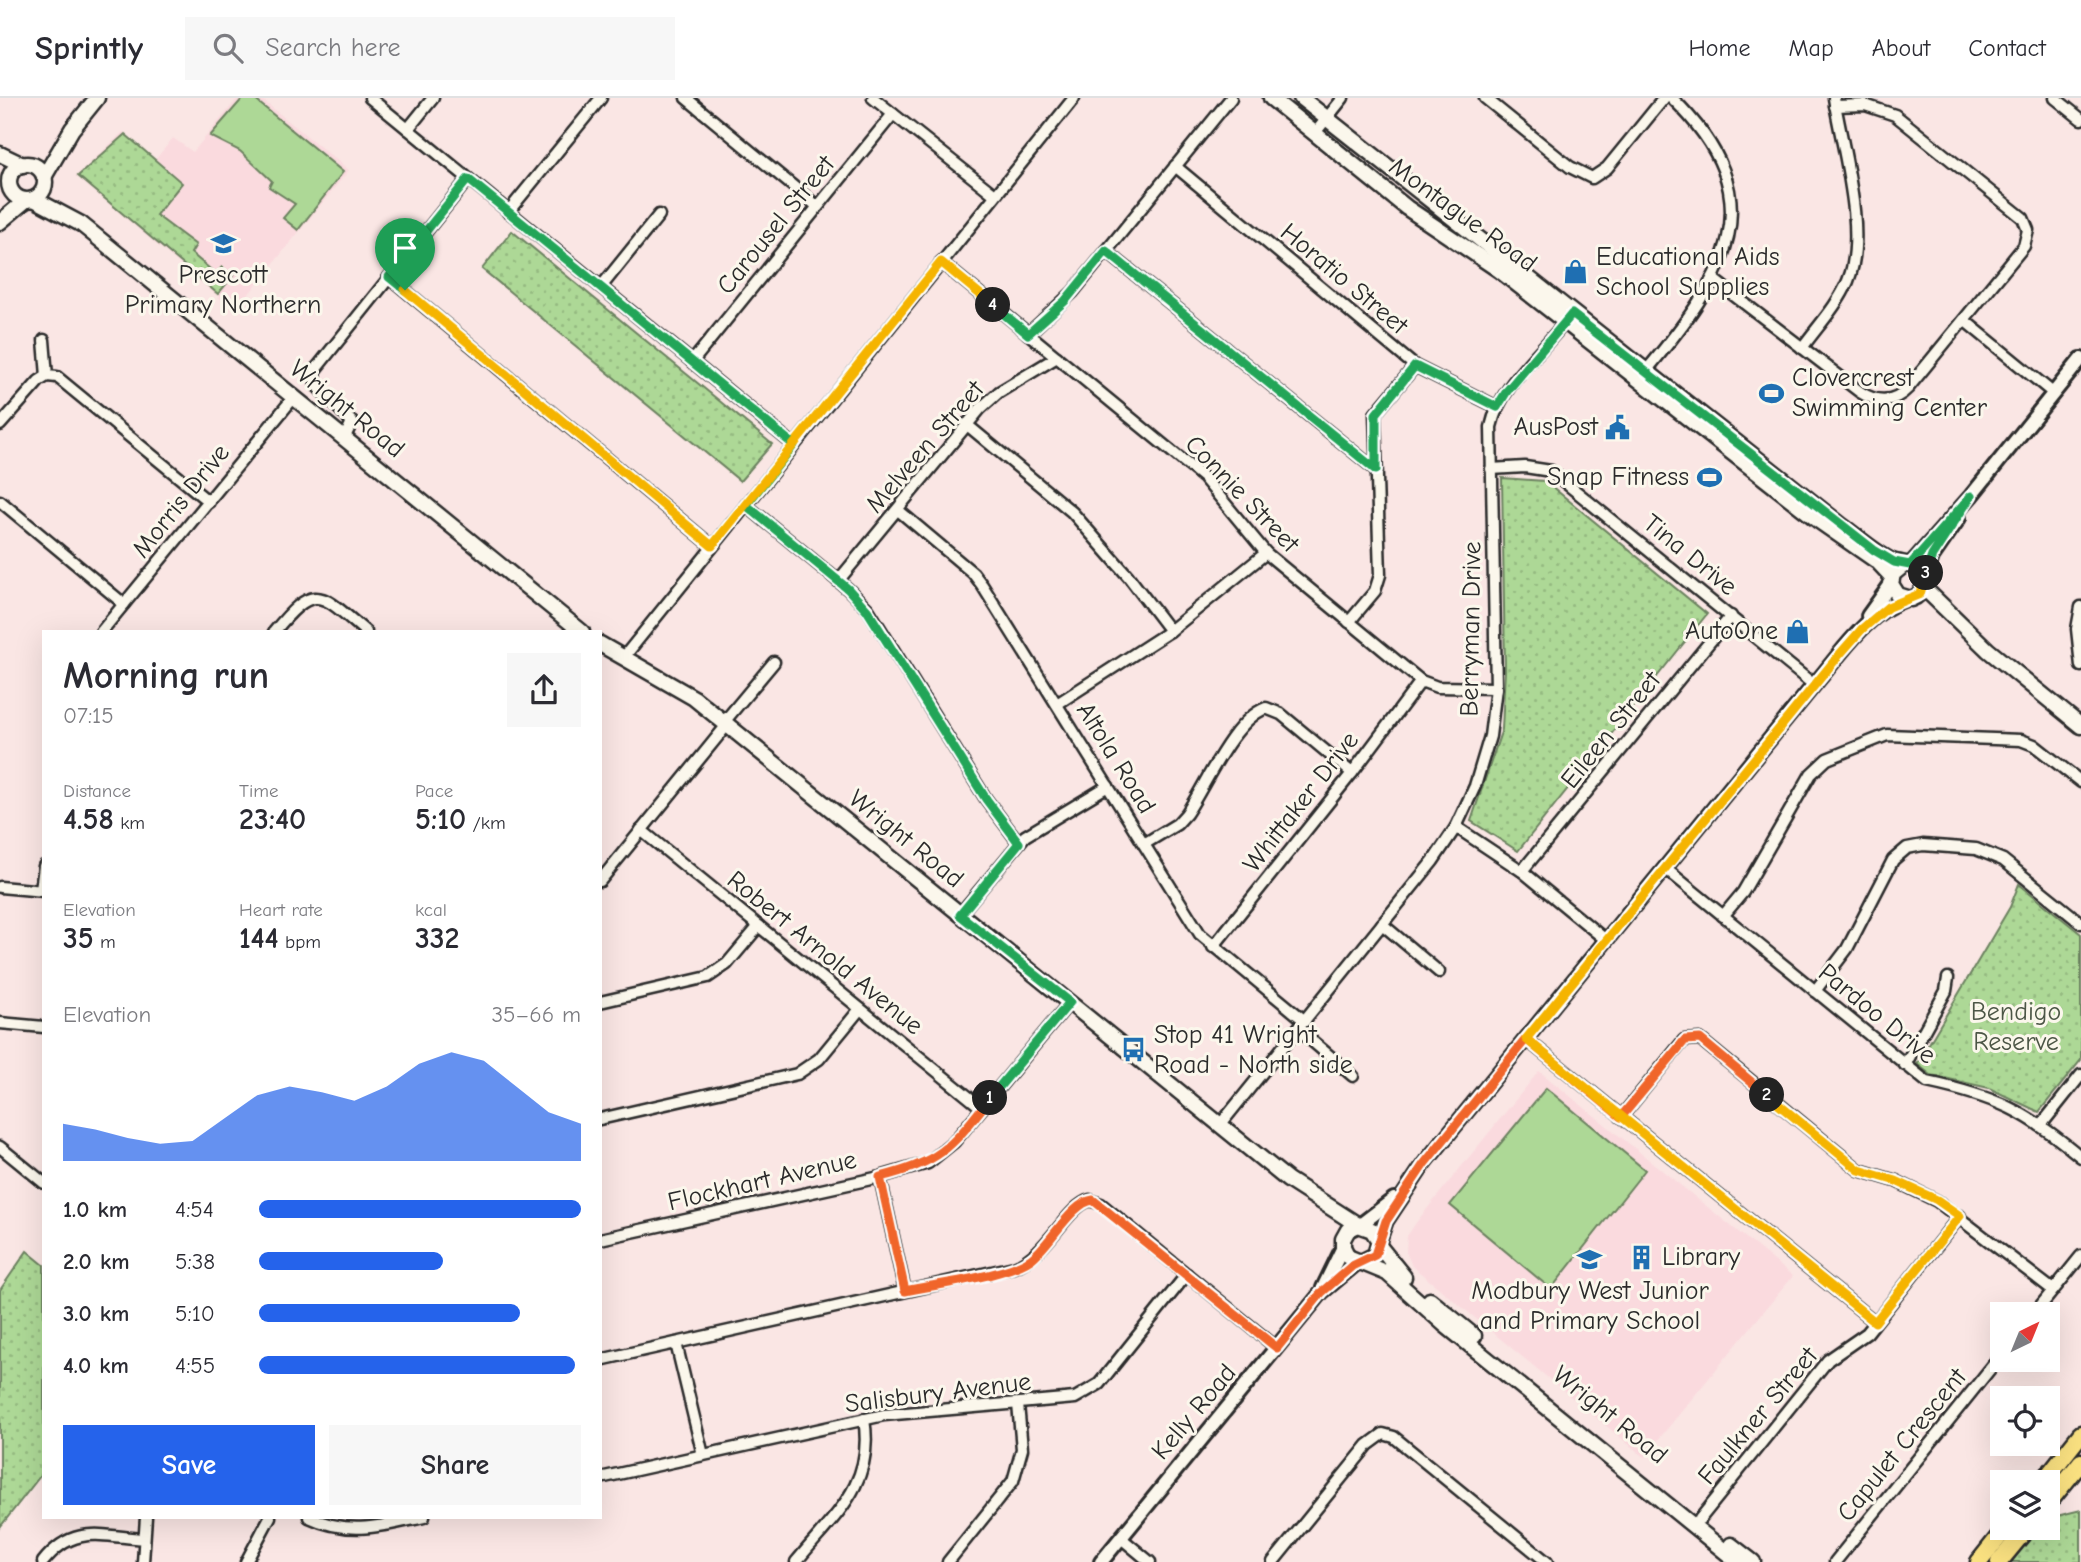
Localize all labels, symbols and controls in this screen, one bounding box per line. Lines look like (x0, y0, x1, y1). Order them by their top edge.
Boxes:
search box (185, 17, 675, 80)
text: Sprintly (35, 29, 143, 67)
icon: search (209, 29, 247, 67)
text: Search here (265, 33, 401, 63)
text: Home (1689, 34, 1750, 62)
text: Map (1788, 34, 1834, 62)
text: About (1872, 34, 1930, 62)
text: Contact (1968, 34, 2046, 62)
street label: Carousel Street (711, 148, 842, 300)
street label: Montague Road (1383, 151, 1543, 279)
street label: Horatio Street (1274, 217, 1415, 342)
pin (375, 218, 435, 290)
school or university icon: Prescott Primary Northern (209, 229, 237, 257)
icon: arrive (386, 229, 424, 267)
place label: Educational Aids School Supplies (1596, 242, 1780, 302)
shop icon: Educational Aids School Supplies (1562, 258, 1590, 286)
place label: Prescott Primary Northern (125, 260, 321, 320)
pin: 4 (976, 288, 1010, 322)
text: 4 (988, 293, 997, 315)
street label: Wright Road (284, 354, 410, 464)
place label: Clovercrest Swimming Center (1792, 363, 1988, 423)
street label: Melveen Street (860, 374, 991, 519)
sports icon: Clovercrest Swimming Center (1758, 379, 1786, 407)
place label: AusPost (1513, 412, 1600, 442)
public building icon: AusPost (1604, 413, 1632, 441)
street label: Connie Street (1179, 429, 1306, 560)
street label: Morris Drive (126, 438, 236, 564)
place label: Snap Fitness (1547, 462, 1689, 492)
sports icon: Snap Fitness (1695, 463, 1723, 491)
street label: Tina Drive (1637, 508, 1743, 602)
street label: Berryman Drive (1454, 541, 1488, 717)
pin: 3 (1909, 556, 1944, 590)
text: 3 (1921, 561, 1930, 583)
place label: AutoOne (1685, 616, 1778, 646)
shop icon: AutoOne (1784, 617, 1812, 645)
button: share (507, 653, 581, 727)
text: Morning run (63, 654, 269, 698)
street label: Eileen Street (1555, 664, 1668, 794)
street label: Altola Road (1070, 697, 1162, 819)
text: 07:15 (63, 702, 114, 729)
street label: Whittaker Drive (1237, 726, 1365, 878)
text: Distance (63, 780, 131, 802)
text: Time (239, 780, 278, 802)
text: Pace (415, 780, 453, 802)
street label: Wright Road (843, 784, 969, 894)
text: 4.58 (63, 802, 114, 837)
text: 23:40 (239, 802, 306, 837)
text: 5:10 (415, 802, 466, 837)
text: km (114, 812, 145, 834)
text: /km (466, 812, 506, 834)
street label: Robert Arnold Avenue (721, 865, 929, 1041)
text: Elevation (63, 899, 136, 921)
text: Heart rate (239, 899, 323, 921)
text: kcal (415, 899, 447, 921)
text: 35 (63, 921, 94, 956)
text: 144 (239, 921, 279, 956)
text: 332 (415, 921, 460, 956)
text: m (94, 931, 116, 953)
text: bpm (279, 931, 321, 953)
street label: Pardoo Drive (1812, 958, 1942, 1070)
park label: Bendigo Reserve (1971, 997, 2061, 1057)
text: Elevation (63, 1001, 151, 1028)
text: 35–66 m (491, 1001, 581, 1028)
place label: Stop 41 Wright Road - North side (1154, 1020, 1353, 1080)
bus stop icon: Stop 41 Wright Road - North side (1120, 1036, 1148, 1064)
pin: 2 (1750, 1077, 1784, 1112)
pin: 1 (972, 1080, 1007, 1116)
text: 2 (1762, 1083, 1771, 1105)
text: 1 (986, 1086, 993, 1108)
street label: Flockhart Avenue (665, 1145, 859, 1217)
text: 1.0 km (63, 1196, 127, 1223)
text: 4:54 (175, 1196, 214, 1223)
place label: Library (1662, 1242, 1740, 1272)
building icon: Library (1628, 1243, 1656, 1271)
school or university icon: Modbury West Junior and Primary School (1576, 1245, 1604, 1273)
text: 2.0 km (63, 1248, 129, 1275)
text: 5:38 (175, 1248, 215, 1275)
place label: Modbury West Junior and Primary School (1471, 1276, 1709, 1336)
text: 3.0 km (63, 1300, 129, 1327)
text: 5:10 (175, 1300, 215, 1327)
north arrow (1990, 1302, 2060, 1372)
map controls (1990, 1302, 2060, 1540)
street label: Faulkner Street (1692, 1340, 1825, 1491)
text: 4.0 km (63, 1352, 129, 1379)
text: 4:55 (175, 1352, 215, 1379)
street label: Kelly Road (1145, 1358, 1243, 1466)
street label: Wright Road (1547, 1360, 1673, 1470)
street label: Capulet Crescent (1831, 1361, 1974, 1528)
street label: Salisbury Avenue (843, 1367, 1033, 1419)
button: locate (1990, 1386, 2060, 1456)
button: Save (63, 1425, 315, 1505)
button: Share (329, 1425, 581, 1505)
button: layers (1990, 1470, 2060, 1540)

